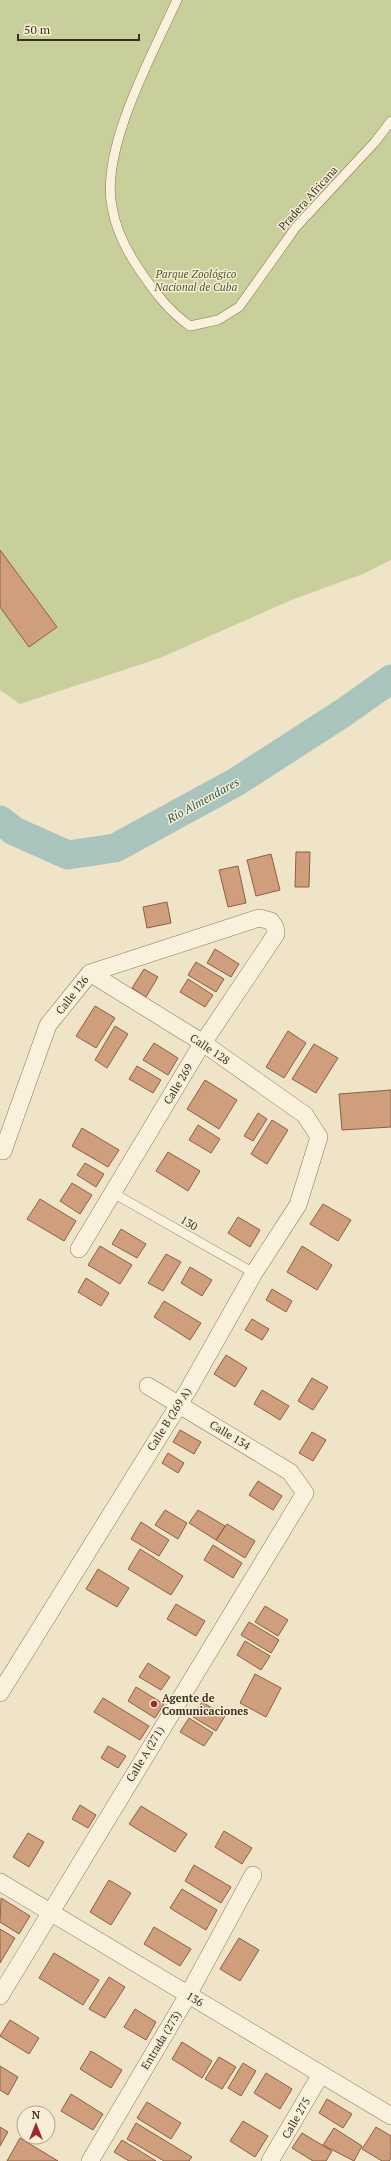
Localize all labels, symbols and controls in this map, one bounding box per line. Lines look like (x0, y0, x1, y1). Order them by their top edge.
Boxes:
scale bar (18, 16, 139, 42)
text: 50 m (24, 22, 51, 37)
street label: Pradera Africana (275, 163, 341, 233)
park label: Parque Zoológico Nacional de Cuba (153, 267, 238, 294)
water label: Río Almendares (163, 774, 242, 827)
street label: Calle 126 (53, 973, 91, 1017)
street label: Calle 128 (187, 1031, 233, 1067)
street label: Calle 269 (160, 1061, 196, 1107)
street label: 130 (178, 1213, 200, 1234)
street label: Calle B (269 A) (144, 1385, 194, 1453)
street label: Calle 134 (207, 1417, 253, 1453)
place label: Agente de Comunicaciones (162, 1691, 248, 1718)
marker: Agente de Comunicaciones (149, 1699, 159, 1709)
street label: Calle A (271) (123, 1723, 167, 1784)
street label: 136 (184, 1988, 206, 2010)
street label: Entrada (273) (138, 2008, 184, 2072)
street label: Calle 275 (279, 2095, 313, 2141)
north arrow (16, 2105, 56, 2145)
text: N (32, 2108, 41, 2122)

